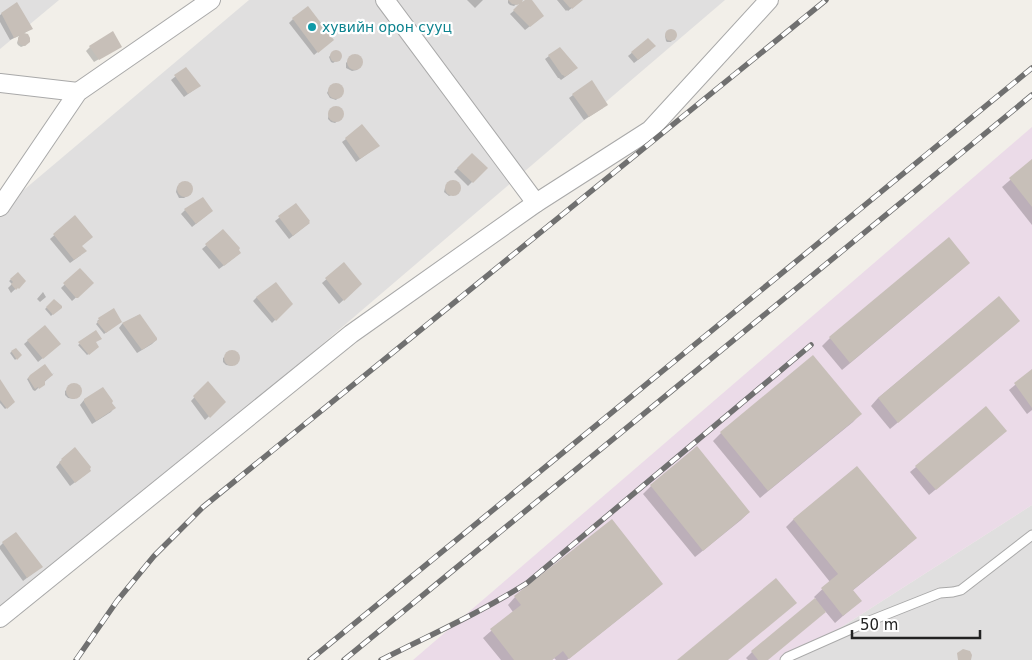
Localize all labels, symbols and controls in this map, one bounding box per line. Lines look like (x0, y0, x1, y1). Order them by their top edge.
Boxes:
place label: хувийн орон сууц (322, 19, 452, 35)
marker: хувийн орон сууц (306, 21, 318, 33)
scale bar (852, 608, 980, 640)
text: 50 m (860, 616, 898, 634)

